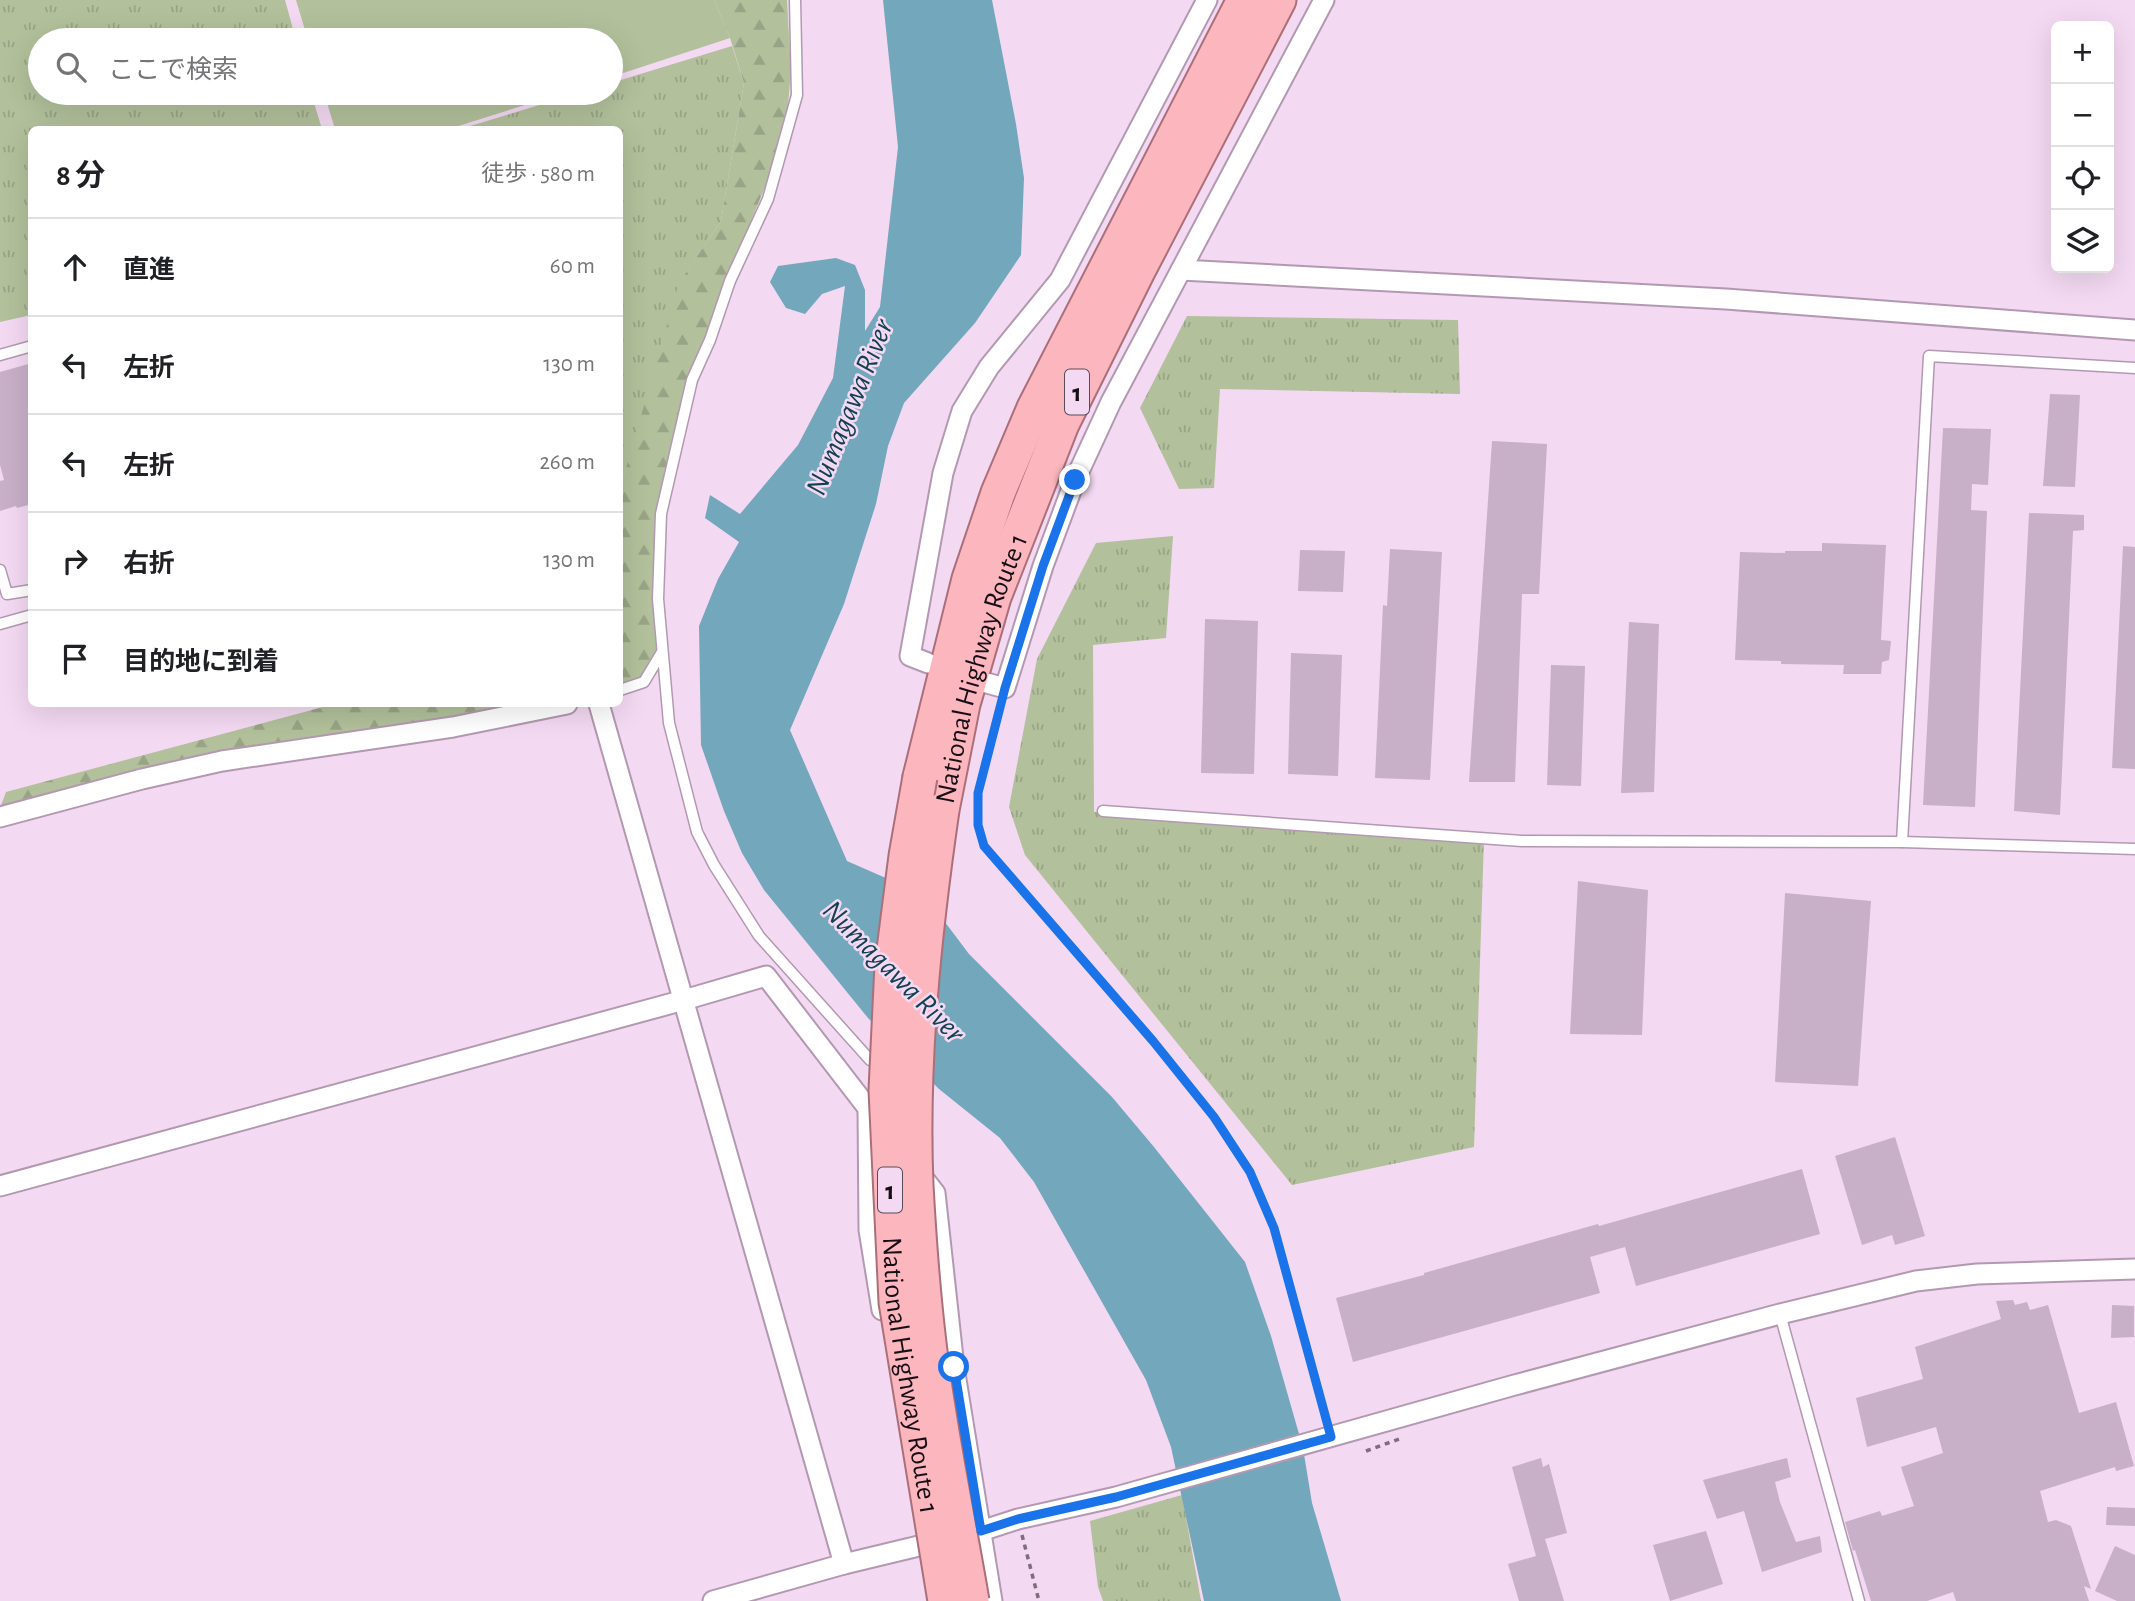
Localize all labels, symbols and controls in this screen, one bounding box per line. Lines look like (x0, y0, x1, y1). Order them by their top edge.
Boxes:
map controls (2051, 21, 2114, 273)
button: + (2051, 21, 2114, 84)
search box (28, 28, 623, 105)
icon: search (52, 48, 90, 86)
text: ここで検索 (108, 57, 238, 83)
button: − (2051, 84, 2114, 147)
button: locate (2051, 147, 2114, 210)
text: 8 分 (56, 161, 105, 191)
text: 徒歩 · 580 m (481, 163, 595, 186)
button: layers (2051, 210, 2114, 273)
icon: ahead (56, 248, 94, 286)
text: 60 m (550, 255, 595, 278)
text: 直進 (123, 257, 175, 283)
water label: Numagawa River (801, 314, 899, 500)
icon: left (56, 346, 94, 384)
text: 130 m (543, 353, 595, 376)
text: 左折 (123, 355, 175, 381)
road number: 1 (1065, 370, 1089, 414)
icon: left (56, 444, 94, 482)
text: 260 m (539, 451, 595, 474)
text: 左折 (123, 453, 175, 479)
route end (1059, 464, 1090, 495)
street label: National Highway Route 1 (932, 530, 1033, 806)
icon: right (56, 542, 94, 580)
text: 130 m (543, 549, 595, 572)
text: 右折 (123, 551, 175, 577)
icon: arrive (56, 640, 94, 678)
text: 目的地に到着 (123, 649, 279, 675)
water label: Numagawa River (817, 895, 971, 1049)
road number: 1 (878, 1168, 902, 1212)
street label: National Highway Route 1 (877, 1236, 942, 1516)
route start (938, 1351, 969, 1382)

